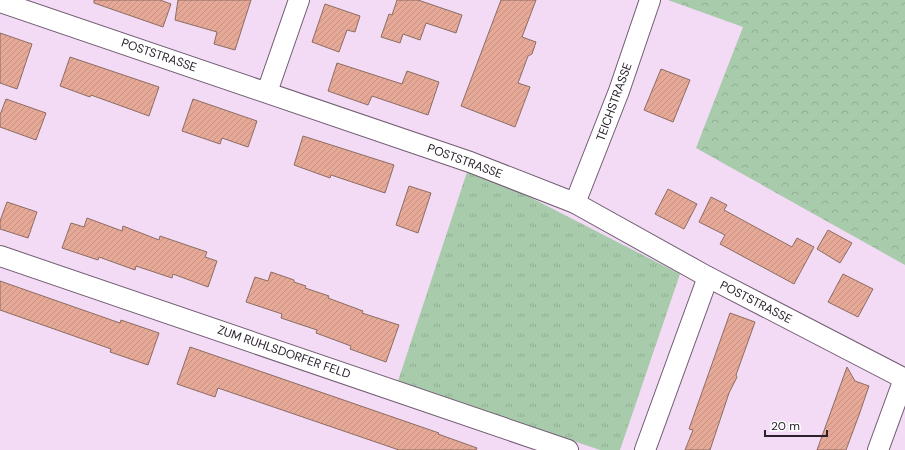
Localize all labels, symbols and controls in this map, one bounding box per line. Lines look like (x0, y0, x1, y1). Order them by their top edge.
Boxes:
street label: POSTSTRASSE (119, 35, 199, 75)
street label: TEICHSTRASSE (592, 60, 636, 143)
street label: POSTSTRASSE (425, 140, 505, 182)
street label: POSTSTRASSE (717, 277, 795, 327)
street label: ZUM RUHLSDORFER FELD (215, 322, 353, 382)
scale bar (765, 412, 827, 438)
text: 20 m (771, 418, 800, 434)

